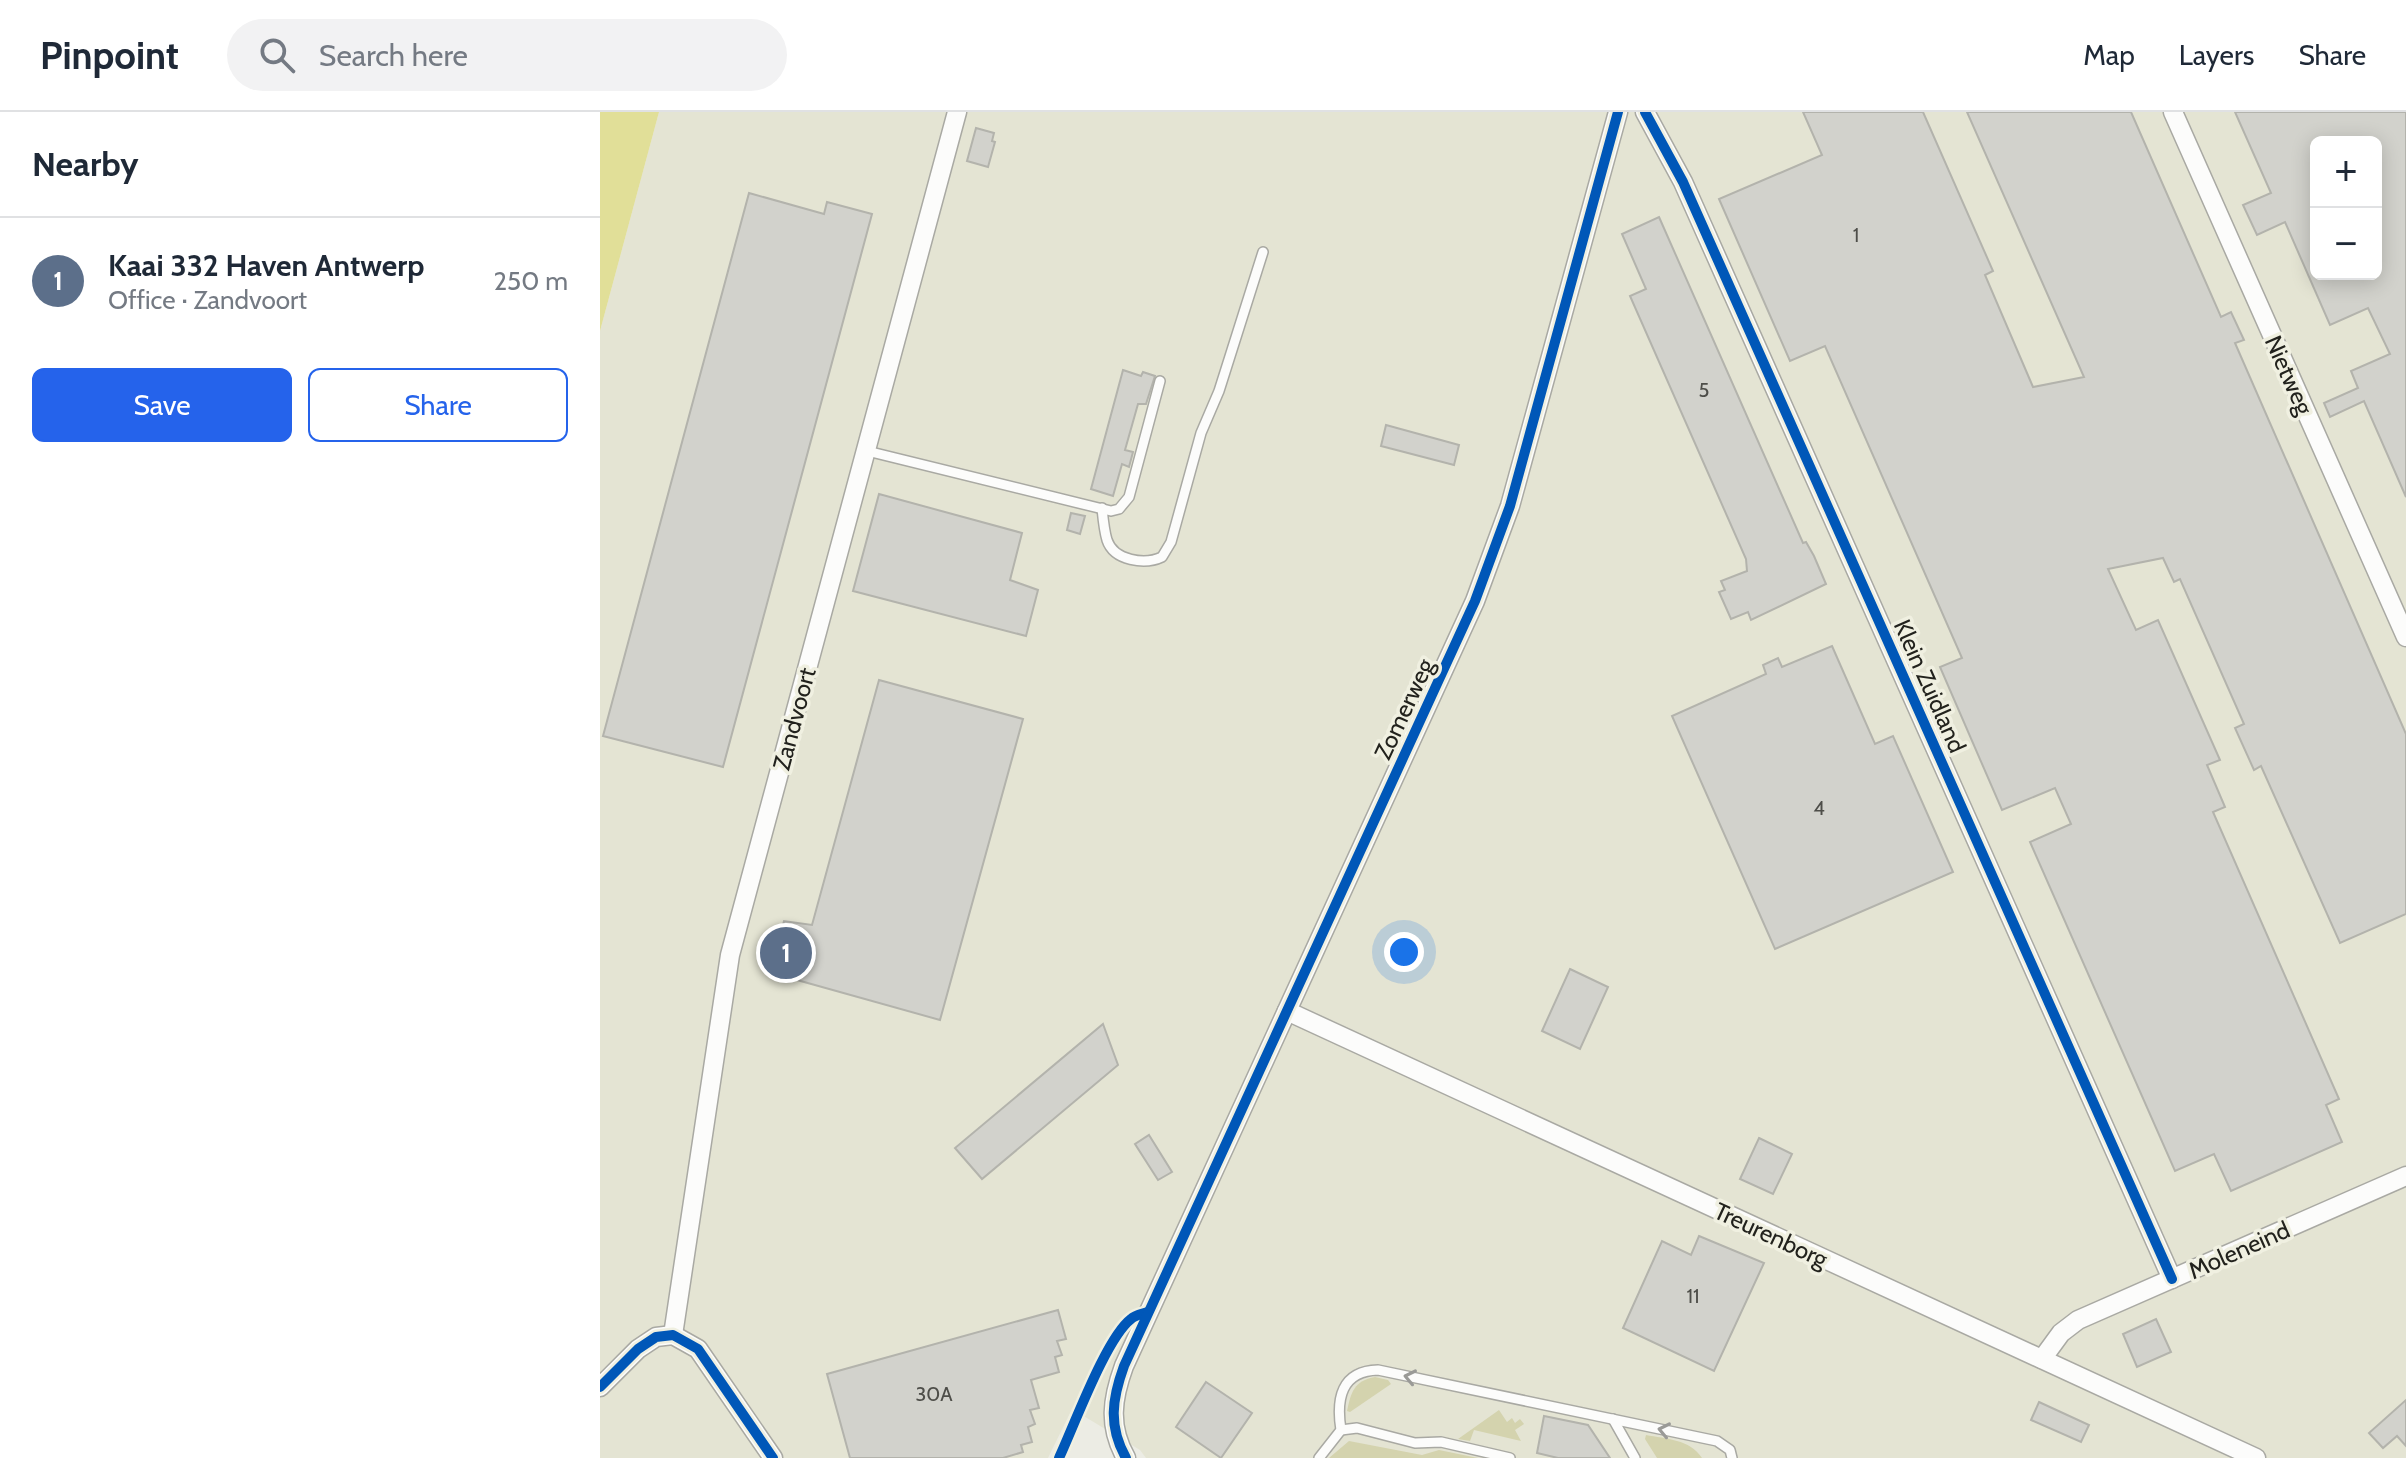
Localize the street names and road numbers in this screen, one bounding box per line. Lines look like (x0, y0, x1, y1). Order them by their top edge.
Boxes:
street label: Nietweg (2259, 331, 2320, 420)
street label: Klein Zuidland (1888, 615, 1972, 757)
street label: Zomerweg (1368, 653, 1440, 764)
street label: Zandvoort (766, 665, 822, 773)
street label: Treurenborg (1710, 1196, 1833, 1274)
street label: Moleneind (2184, 1215, 2294, 1285)

